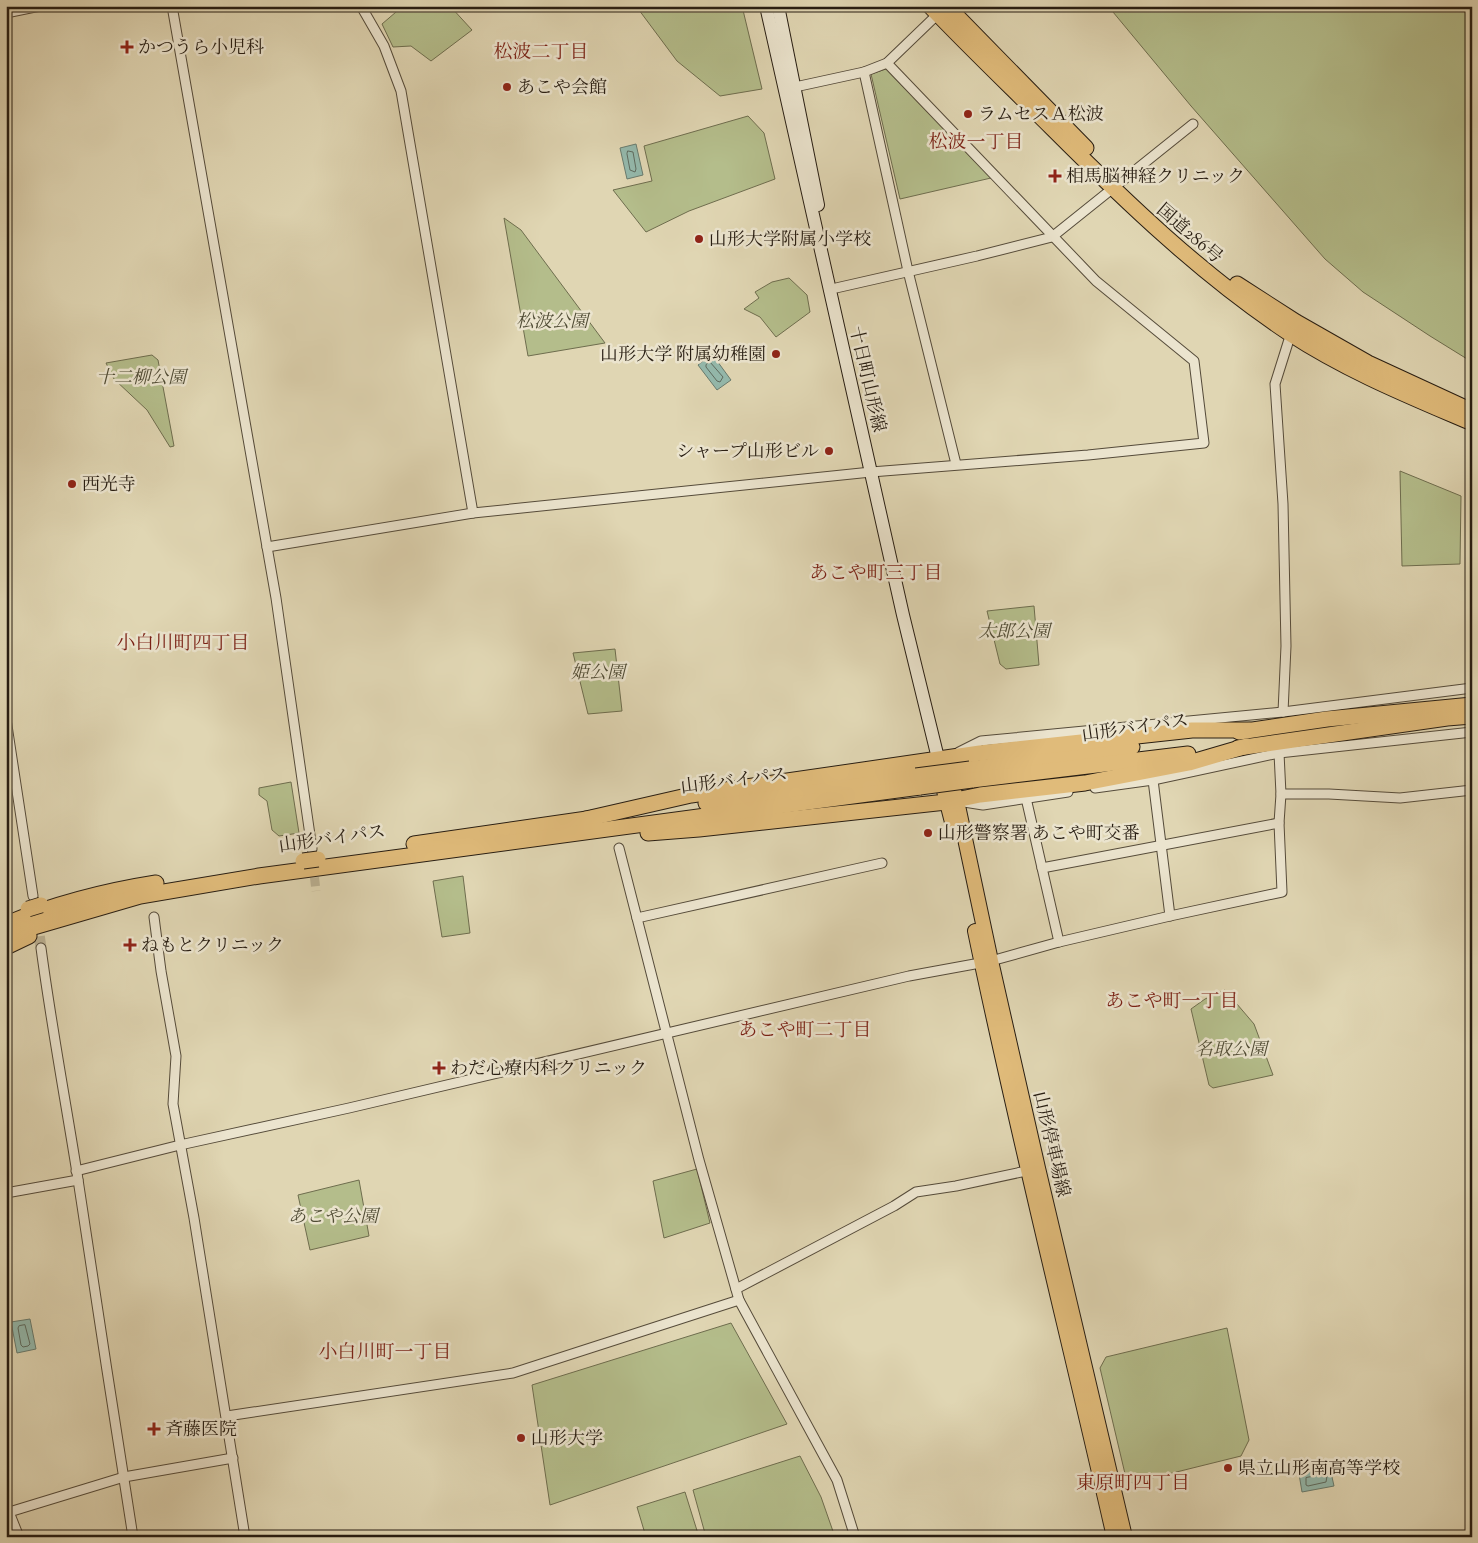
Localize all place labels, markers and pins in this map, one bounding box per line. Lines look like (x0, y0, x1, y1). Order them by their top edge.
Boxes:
place label: かつうら小児科 (138, 36, 264, 62)
marker: かつうら小児科 (120, 40, 134, 54)
place label: あこや会館 (517, 76, 607, 102)
marker: あこや会館 (501, 81, 513, 93)
place label: ラムセスＡ松波 (978, 103, 1104, 129)
marker: ラムセスＡ松波 (962, 108, 974, 120)
place label: 相馬脳神経クリニック (1066, 165, 1245, 191)
marker: 相馬脳神経クリニック (1048, 169, 1062, 183)
place label: 山形大学附属小学校 (709, 228, 871, 254)
marker: 山形大学附属小学校 (693, 233, 705, 245)
place label: 山形大学 附属幼稚園 (600, 343, 766, 369)
marker: 山形大学 附属幼稚園 (770, 348, 782, 360)
place label: シャープ山形ビル (676, 440, 819, 466)
marker: シャープ山形ビル (823, 445, 835, 457)
place label: 西光寺 (82, 473, 136, 499)
marker: 西光寺 (66, 478, 78, 490)
place label: 山形警察署 あこや町交番 (938, 822, 1140, 848)
marker: 山形警察署 あこや町交番 (922, 827, 934, 839)
place label: ねもとクリニック (141, 934, 284, 960)
marker: ねもとクリニック (123, 938, 137, 952)
place label: わだ心療内科クリニック (450, 1057, 647, 1083)
marker: わだ心療内科クリニック (432, 1061, 446, 1075)
place label: 斉藤医院 (165, 1418, 237, 1444)
marker: 斉藤医院 (147, 1422, 161, 1436)
place label: 山形大学 (531, 1427, 603, 1453)
marker: 山形大学 (515, 1432, 527, 1444)
place label: 県立山形南高等学校 (1238, 1457, 1400, 1483)
marker: 県立山形南高等学校 (1222, 1462, 1234, 1474)

